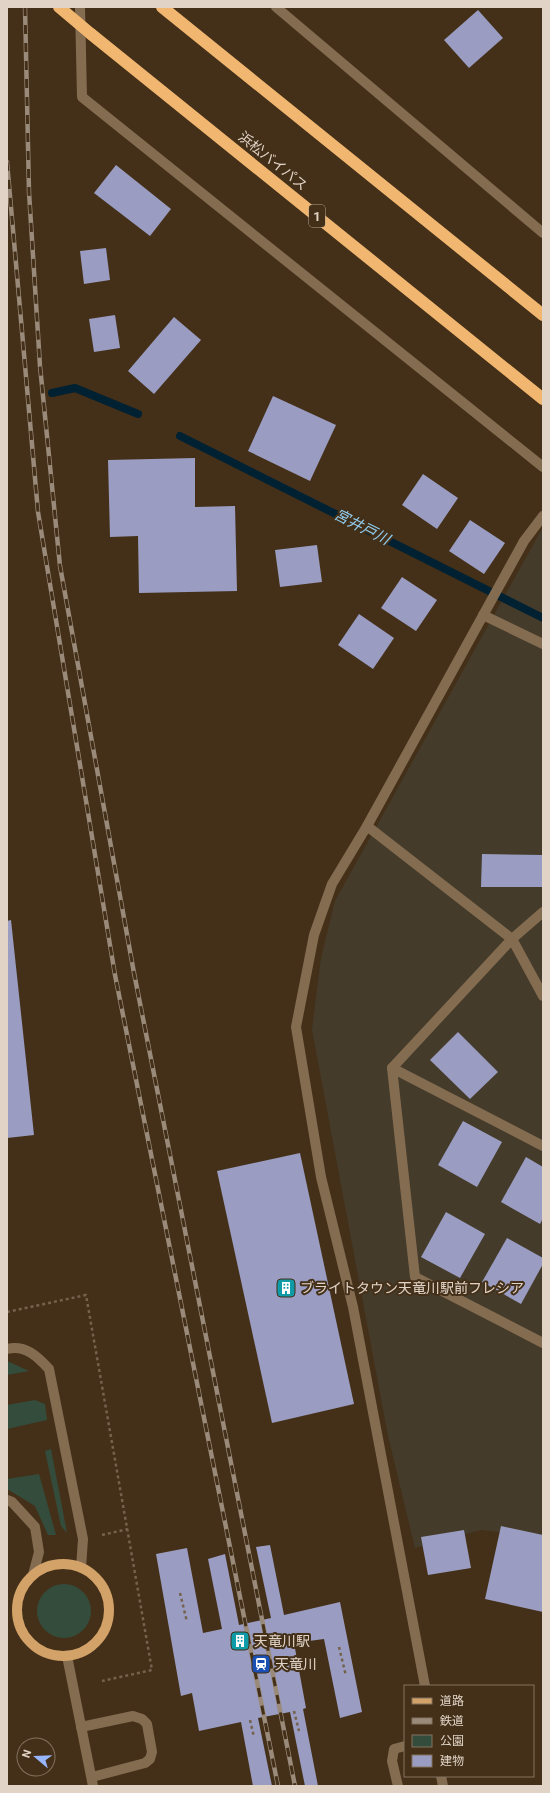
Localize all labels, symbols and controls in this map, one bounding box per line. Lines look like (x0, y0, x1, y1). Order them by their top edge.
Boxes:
street label: 浜松バイパス (235, 128, 311, 194)
road number: 1 (309, 205, 325, 227)
water label: 宮井戸川 (331, 505, 395, 550)
building icon: ブライトタウン天竜川駅前フレシア (275, 1277, 297, 1299)
place label: ブライトタウン天竜川駅前フレシア (300, 1280, 524, 1296)
building icon: 天竜川駅 (229, 1630, 251, 1652)
place label: 天竜川駅 (254, 1633, 310, 1649)
station icon: 天竜川 (250, 1653, 272, 1675)
place label: 天竜川 (275, 1656, 317, 1672)
legend (404, 1685, 534, 1777)
text: 道路 (440, 1694, 464, 1708)
text: 鉄道 (440, 1714, 464, 1728)
text: 公園 (440, 1734, 464, 1748)
north arrow (16, 1737, 56, 1777)
text: N (20, 1748, 35, 1760)
text: 建物 (440, 1754, 464, 1768)

